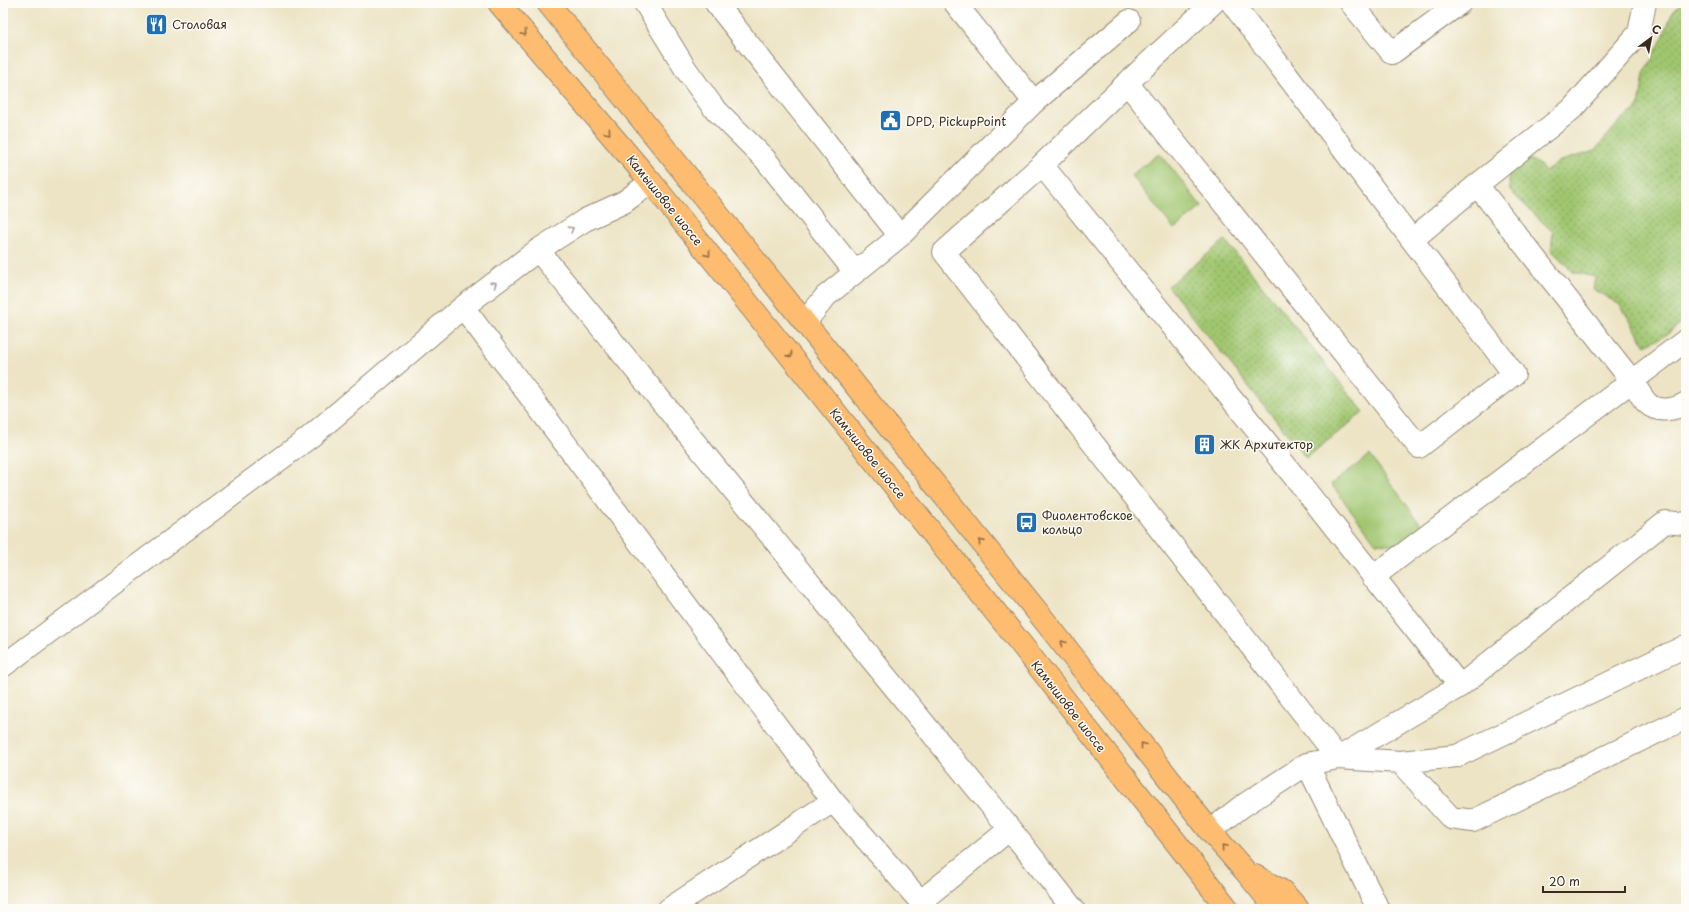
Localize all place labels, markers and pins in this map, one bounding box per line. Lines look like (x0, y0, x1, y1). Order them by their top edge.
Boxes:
restaurant icon: Столовая (143, 11, 169, 37)
place label: Столовая (172, 15, 227, 33)
public building icon: DPD, PickupPoint (877, 108, 903, 134)
place label: DPD, PickupPoint (906, 112, 1006, 130)
building icon: ЖК Архитектор (1191, 431, 1217, 457)
place label: ЖК Архитектор (1220, 435, 1313, 453)
place label: Фиолентовское кольцо (1042, 506, 1133, 538)
bus stop icon: Фиолентовское кольцо (1014, 509, 1040, 535)

